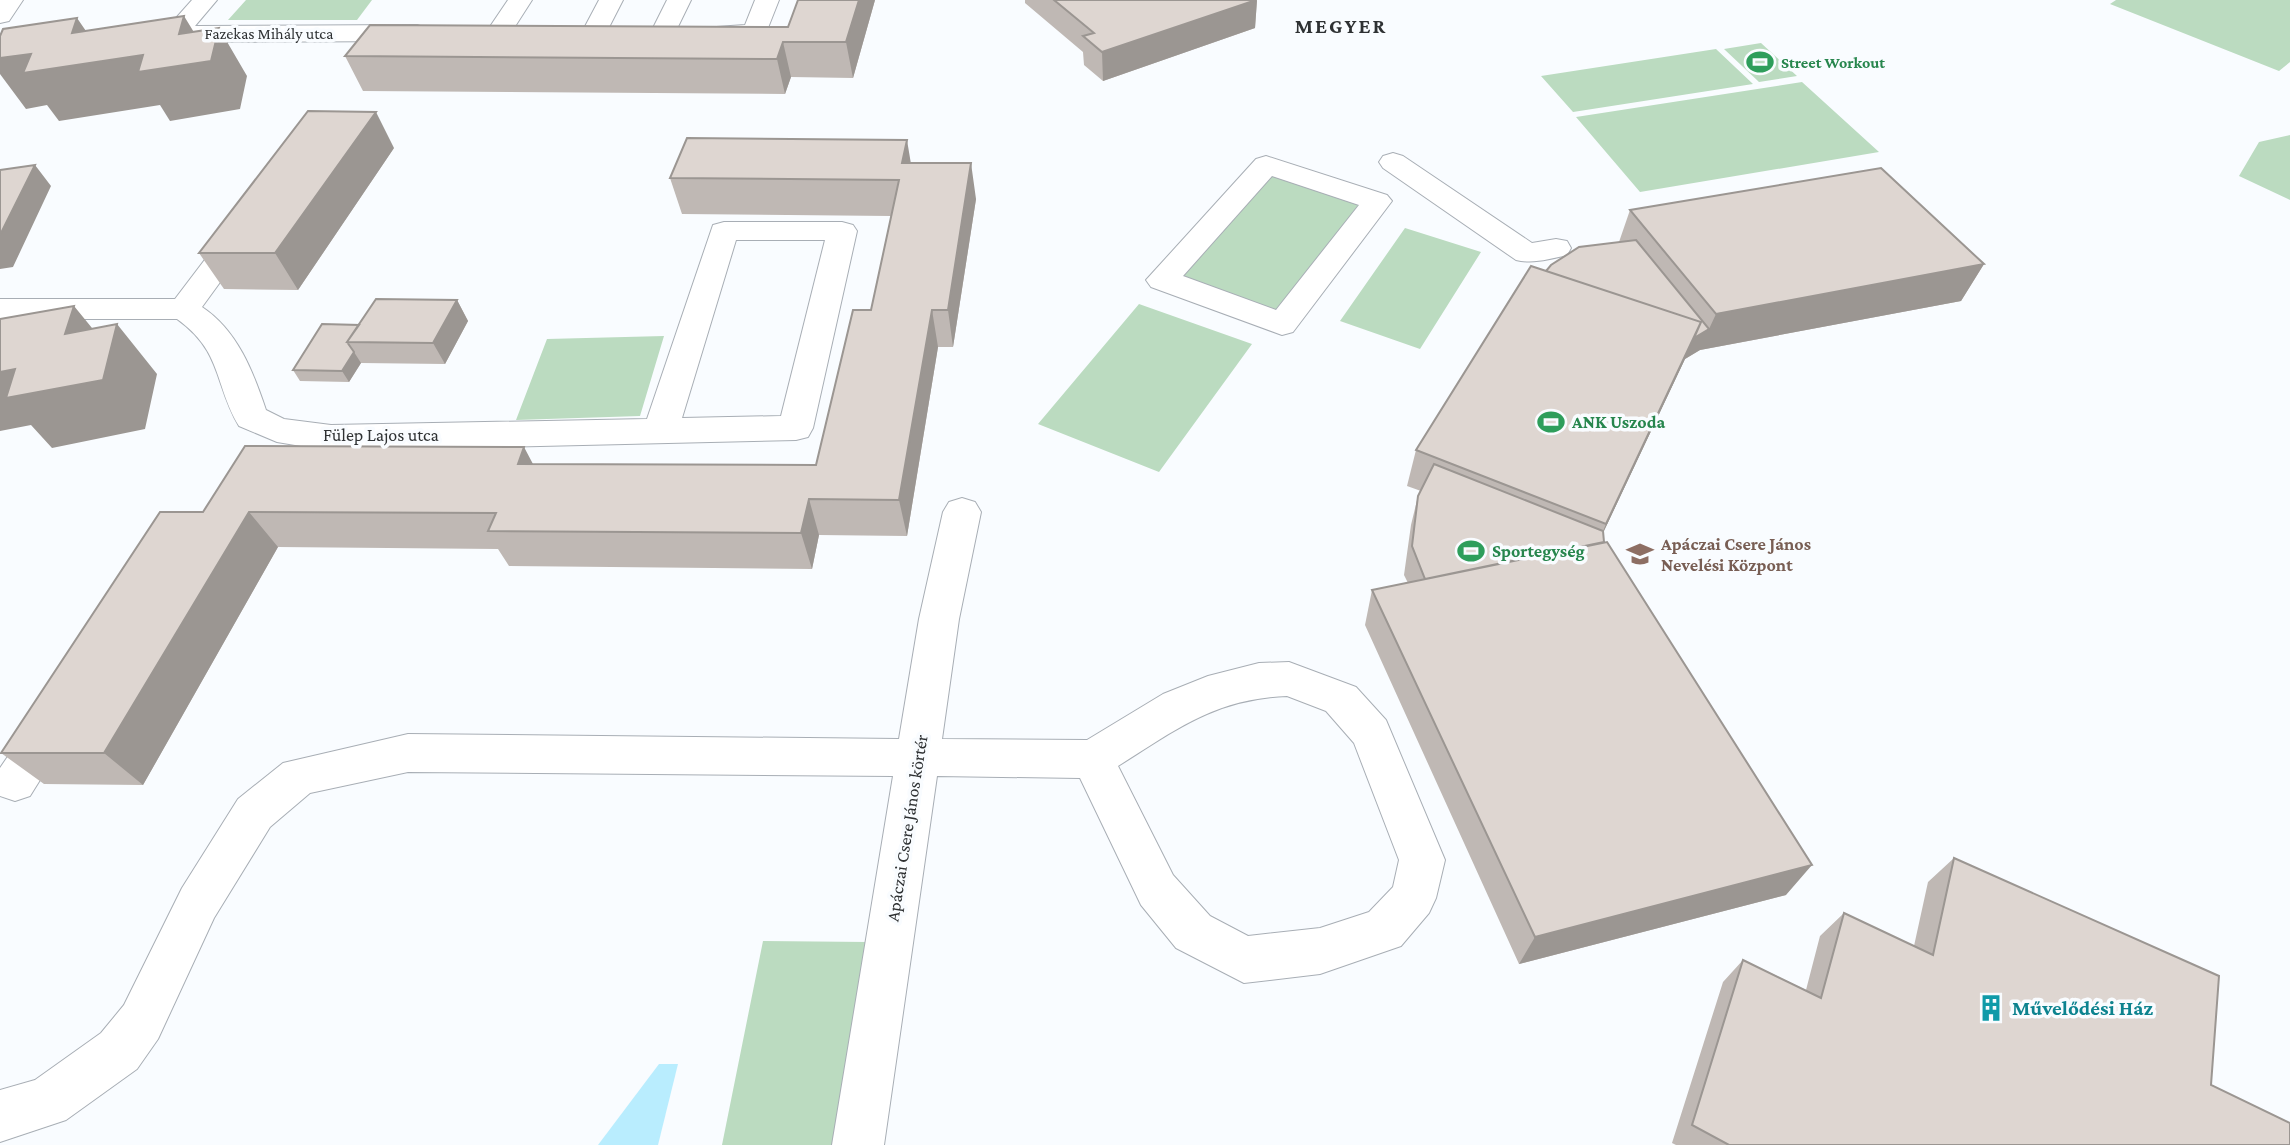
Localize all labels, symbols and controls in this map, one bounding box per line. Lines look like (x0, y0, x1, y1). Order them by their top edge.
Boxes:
district label: MEGYER (1295, 14, 1387, 38)
street label: Fazekas Mihály utca (205, 25, 334, 43)
sports icon: Street Workout (1745, 47, 1775, 77)
place label: Street Workout (1781, 54, 1885, 71)
sports icon: ANK Uszoda (1536, 407, 1566, 437)
place label: ANK Uszoda (1571, 412, 1666, 432)
street label: Fülep Lajos utca (323, 425, 439, 446)
place label: Apáczai Csere János Nevelési Központ (1660, 534, 1811, 575)
sports icon: Sportegység (1456, 536, 1486, 566)
school or university icon: Apáczai Csere János Nevelési Központ (1625, 539, 1655, 569)
place label: Sportegység (1492, 541, 1585, 561)
street label: Apáczai Csere János körtér (882, 732, 932, 923)
building icon: Művelődési Ház (1976, 993, 2006, 1023)
place label: Művelődési Ház (2012, 996, 2153, 1020)

